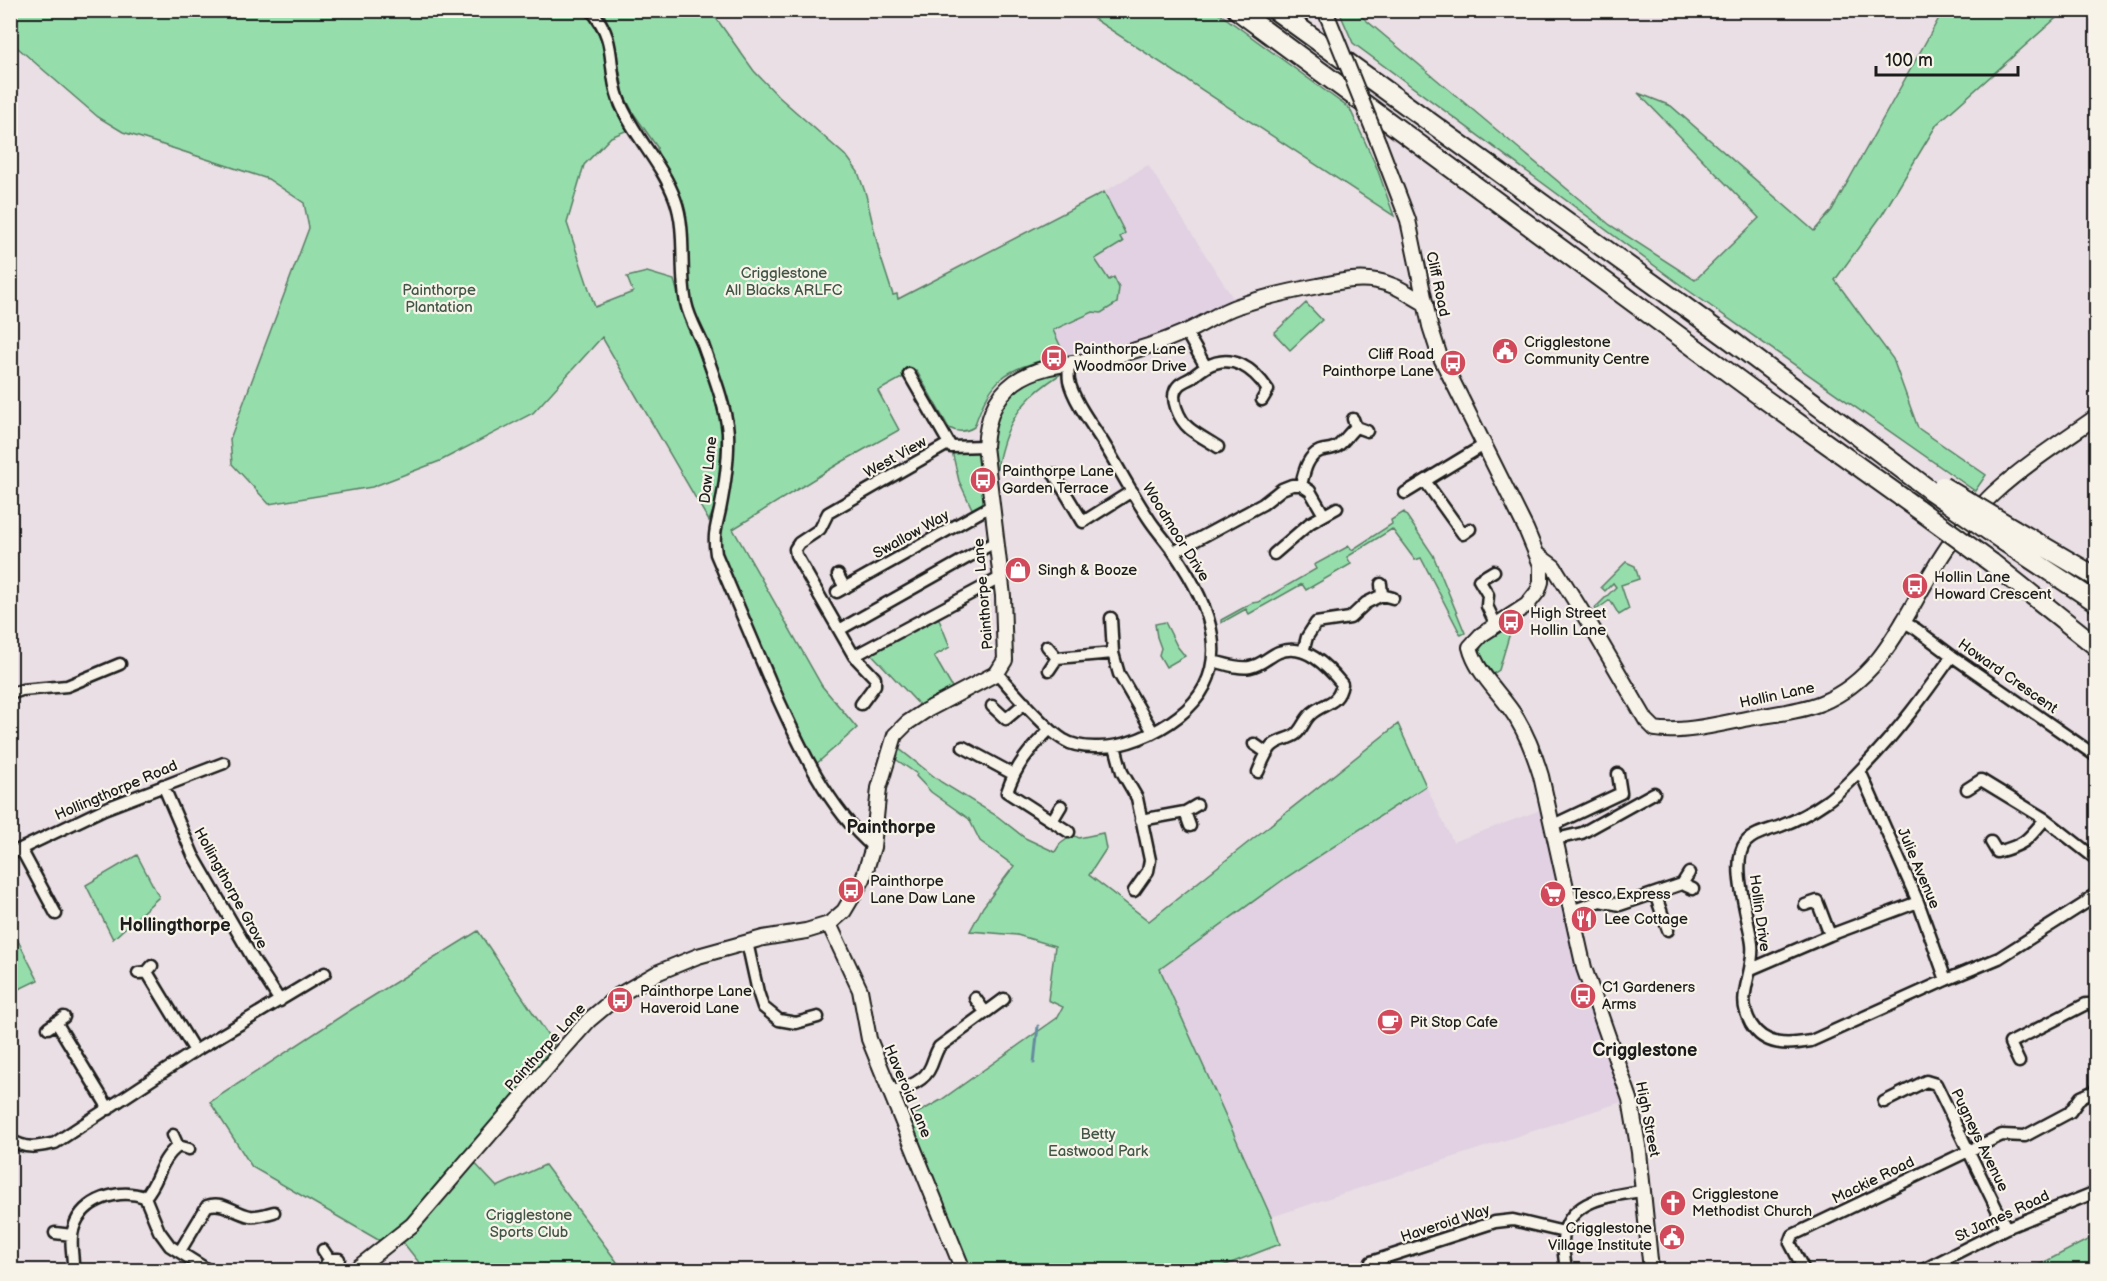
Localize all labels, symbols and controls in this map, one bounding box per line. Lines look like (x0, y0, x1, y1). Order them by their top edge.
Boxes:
scale bar (1876, 39, 2018, 77)
text: 100 m (1885, 50, 1933, 71)
street label: Cliff Road (1421, 250, 1454, 318)
park label: Crigglestone All Blacks ARLFC (726, 264, 843, 300)
park label: Painthorpe Plantation (402, 281, 476, 317)
place label: Crigglestone Community Centre (1524, 333, 1649, 369)
public building icon: Crigglestone Community Centre (1490, 336, 1520, 366)
place label: Painthorpe Lane Woodmoor Drive (1074, 340, 1187, 376)
bus stop icon: Painthorpe Lane Woodmoor Drive (1039, 343, 1069, 373)
place label: Cliff Road Painthorpe Lane (1322, 345, 1434, 381)
bus stop icon: Cliff Road Painthorpe Lane (1438, 348, 1468, 378)
street label: West View (860, 432, 930, 482)
street label: Daw Lane (696, 435, 721, 505)
place label: Painthorpe Lane Garden Terrace (1002, 462, 1114, 498)
bus stop icon: Painthorpe Lane Garden Terrace (968, 465, 998, 495)
street label: Woodmoor Drive (1138, 479, 1214, 585)
street label: Swallow Way (870, 506, 953, 563)
street label: Painthorpe Lane (969, 537, 998, 650)
shop icon: Singh & Booze (1003, 555, 1033, 585)
place label: Singh & Booze (1038, 561, 1137, 580)
place label: Hollin Lane Howard Crescent (1934, 568, 2052, 604)
bus stop icon: Hollin Lane Howard Crescent (1900, 571, 1930, 601)
place label: High Street Hollin Lane (1530, 604, 1607, 640)
bus stop icon: High Street Hollin Lane (1496, 607, 1526, 637)
street label: Howard Crescent (1954, 635, 2062, 718)
street label: Hollin Lane (1738, 678, 1816, 713)
street label: Hollingthorpe Road (52, 756, 180, 825)
district label: Painthorpe (846, 817, 936, 838)
street label: Hollingthorpe Grove (189, 824, 272, 952)
street label: Julie Avenue (1893, 825, 1944, 912)
place label: Painthorpe Lane Daw Lane (870, 872, 976, 908)
street label: Hollin Drive (1745, 873, 1774, 953)
bus stop icon: Painthorpe Lane Daw Lane (836, 875, 866, 905)
supermarket icon: Tesco Express (1538, 879, 1568, 909)
place label: Tesco Express (1572, 885, 1671, 904)
restaurant icon: Lee Cottage (1569, 904, 1599, 934)
place label: Lee Cottage (1604, 910, 1688, 929)
district label: Hollingthorpe (119, 915, 231, 936)
place label: C1 Gardeners Arms (1602, 978, 1696, 1014)
bus stop icon: C1 Gardeners Arms (1568, 981, 1598, 1011)
place label: Painthorpe Lane Haveroid Lane (640, 982, 752, 1018)
bus stop icon: Painthorpe Lane Haveroid Lane (605, 985, 635, 1015)
street label: Painthorpe Lane (501, 999, 590, 1095)
cafe icon: Pit Stop Cafe (1375, 1007, 1405, 1037)
place label: Pit Stop Cafe (1410, 1013, 1498, 1032)
district label: Crigglestone (1593, 1040, 1697, 1061)
street label: Haveroid Lane (879, 1042, 936, 1141)
street label: High Street (1631, 1080, 1664, 1159)
street label: Pugneys Avenue (1946, 1086, 2013, 1195)
park label: Betty Eastwood Park (1048, 1125, 1149, 1161)
street label: Mackie Road (1829, 1152, 1918, 1209)
place label: Crigglestone Methodist Church (1692, 1185, 1812, 1221)
street label: St James Road (1952, 1186, 2052, 1247)
church icon: Crigglestone Methodist Church (1658, 1188, 1688, 1218)
street label: Haveroid Way (1398, 1200, 1492, 1247)
park label: Crigglestone Sports Club (486, 1206, 572, 1242)
place label: Crigglestone Village Institute (1548, 1219, 1652, 1255)
public building icon: Crigglestone Village Institute (1657, 1222, 1687, 1252)

